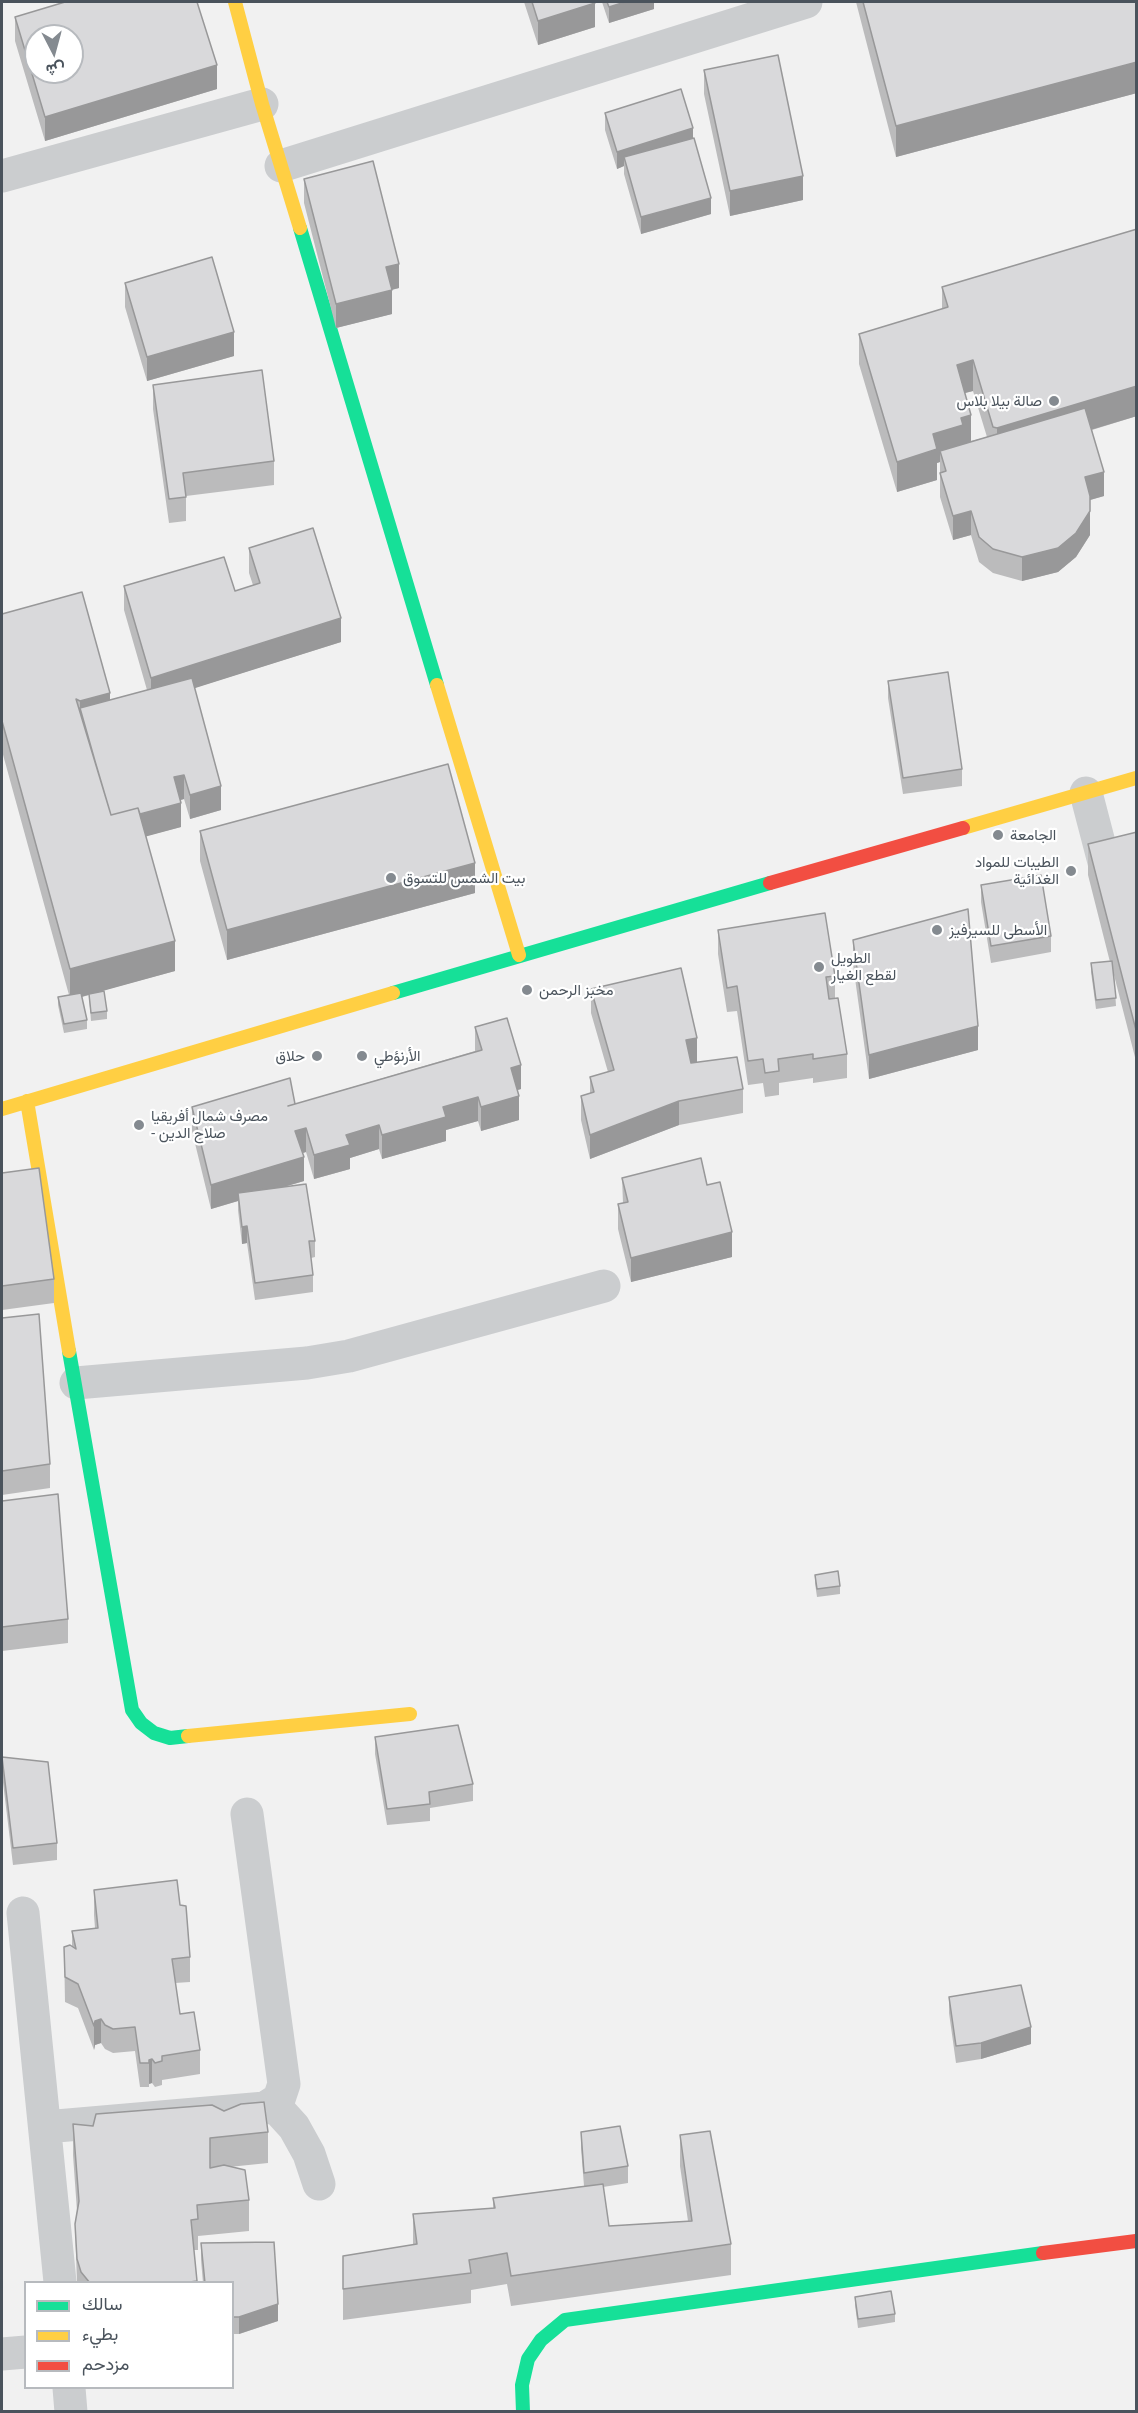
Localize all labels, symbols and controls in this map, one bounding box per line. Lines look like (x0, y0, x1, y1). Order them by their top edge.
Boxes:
north arrow (24, 24, 84, 84)
text: ش (45, 60, 66, 80)
place label: صالة بيلا بلاس (956, 392, 1042, 410)
marker: صالة بيلا بلاس (1047, 394, 1061, 408)
place label: الجامعة (1010, 826, 1056, 844)
marker: الجامعة (991, 828, 1005, 842)
place label: الطيبات للمواد الغدائية (975, 853, 1059, 888)
marker: الطيبات للمواد الغدائية (1064, 864, 1078, 878)
place label: بيت الشمس للتسوق (403, 869, 525, 887)
marker: بيت الشمس للتسوق (384, 871, 398, 885)
place label: الأسطى للسيرفيز (949, 921, 1047, 939)
marker: الأسطى للسيرفيز (930, 923, 944, 937)
place label: الطويل لقطع الغيار (831, 949, 896, 984)
marker: الطويل لقطع الغيار (812, 960, 826, 974)
place label: مخبز الرحمن (539, 981, 614, 999)
marker: مخبز الرحمن (520, 983, 534, 997)
place label: حلاق (276, 1047, 305, 1065)
place label: الأرنؤطي (374, 1047, 421, 1065)
marker: حلاق (310, 1049, 324, 1063)
marker: الأرنؤطي (355, 1049, 369, 1063)
place label: مصرف شمال أفريقيا - صلاح الدين (151, 1107, 268, 1142)
marker: مصرف شمال أفريقيا - صلاح الدين (132, 1118, 146, 1132)
legend (24, 2281, 234, 2389)
text: سالك (82, 2293, 122, 2313)
text: بطيء (82, 2323, 118, 2343)
text: مزدحم (82, 2353, 129, 2373)

